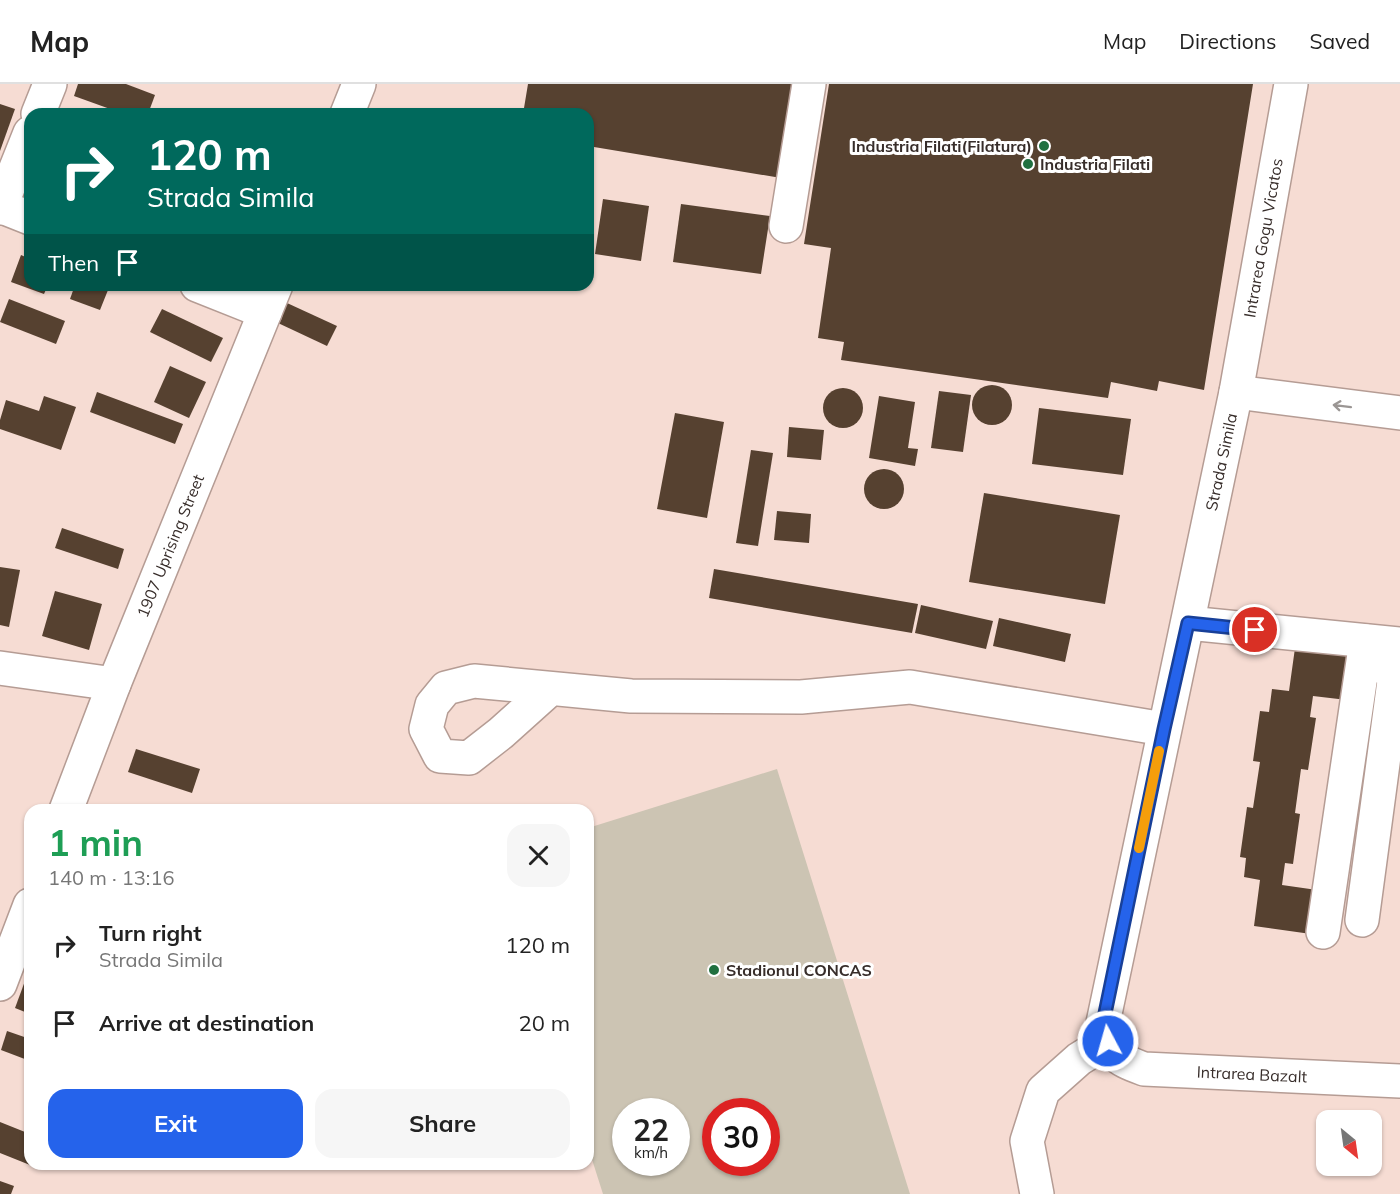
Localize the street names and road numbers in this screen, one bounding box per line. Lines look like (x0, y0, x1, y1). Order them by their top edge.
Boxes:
street label: Intrarea Gogu Vicatos (1239, 157, 1287, 319)
street label: Strada Simila (1201, 411, 1241, 513)
street label: 1907 Uprising Street (132, 471, 208, 620)
street label: Intrarea Bazalt (1196, 1061, 1308, 1087)

